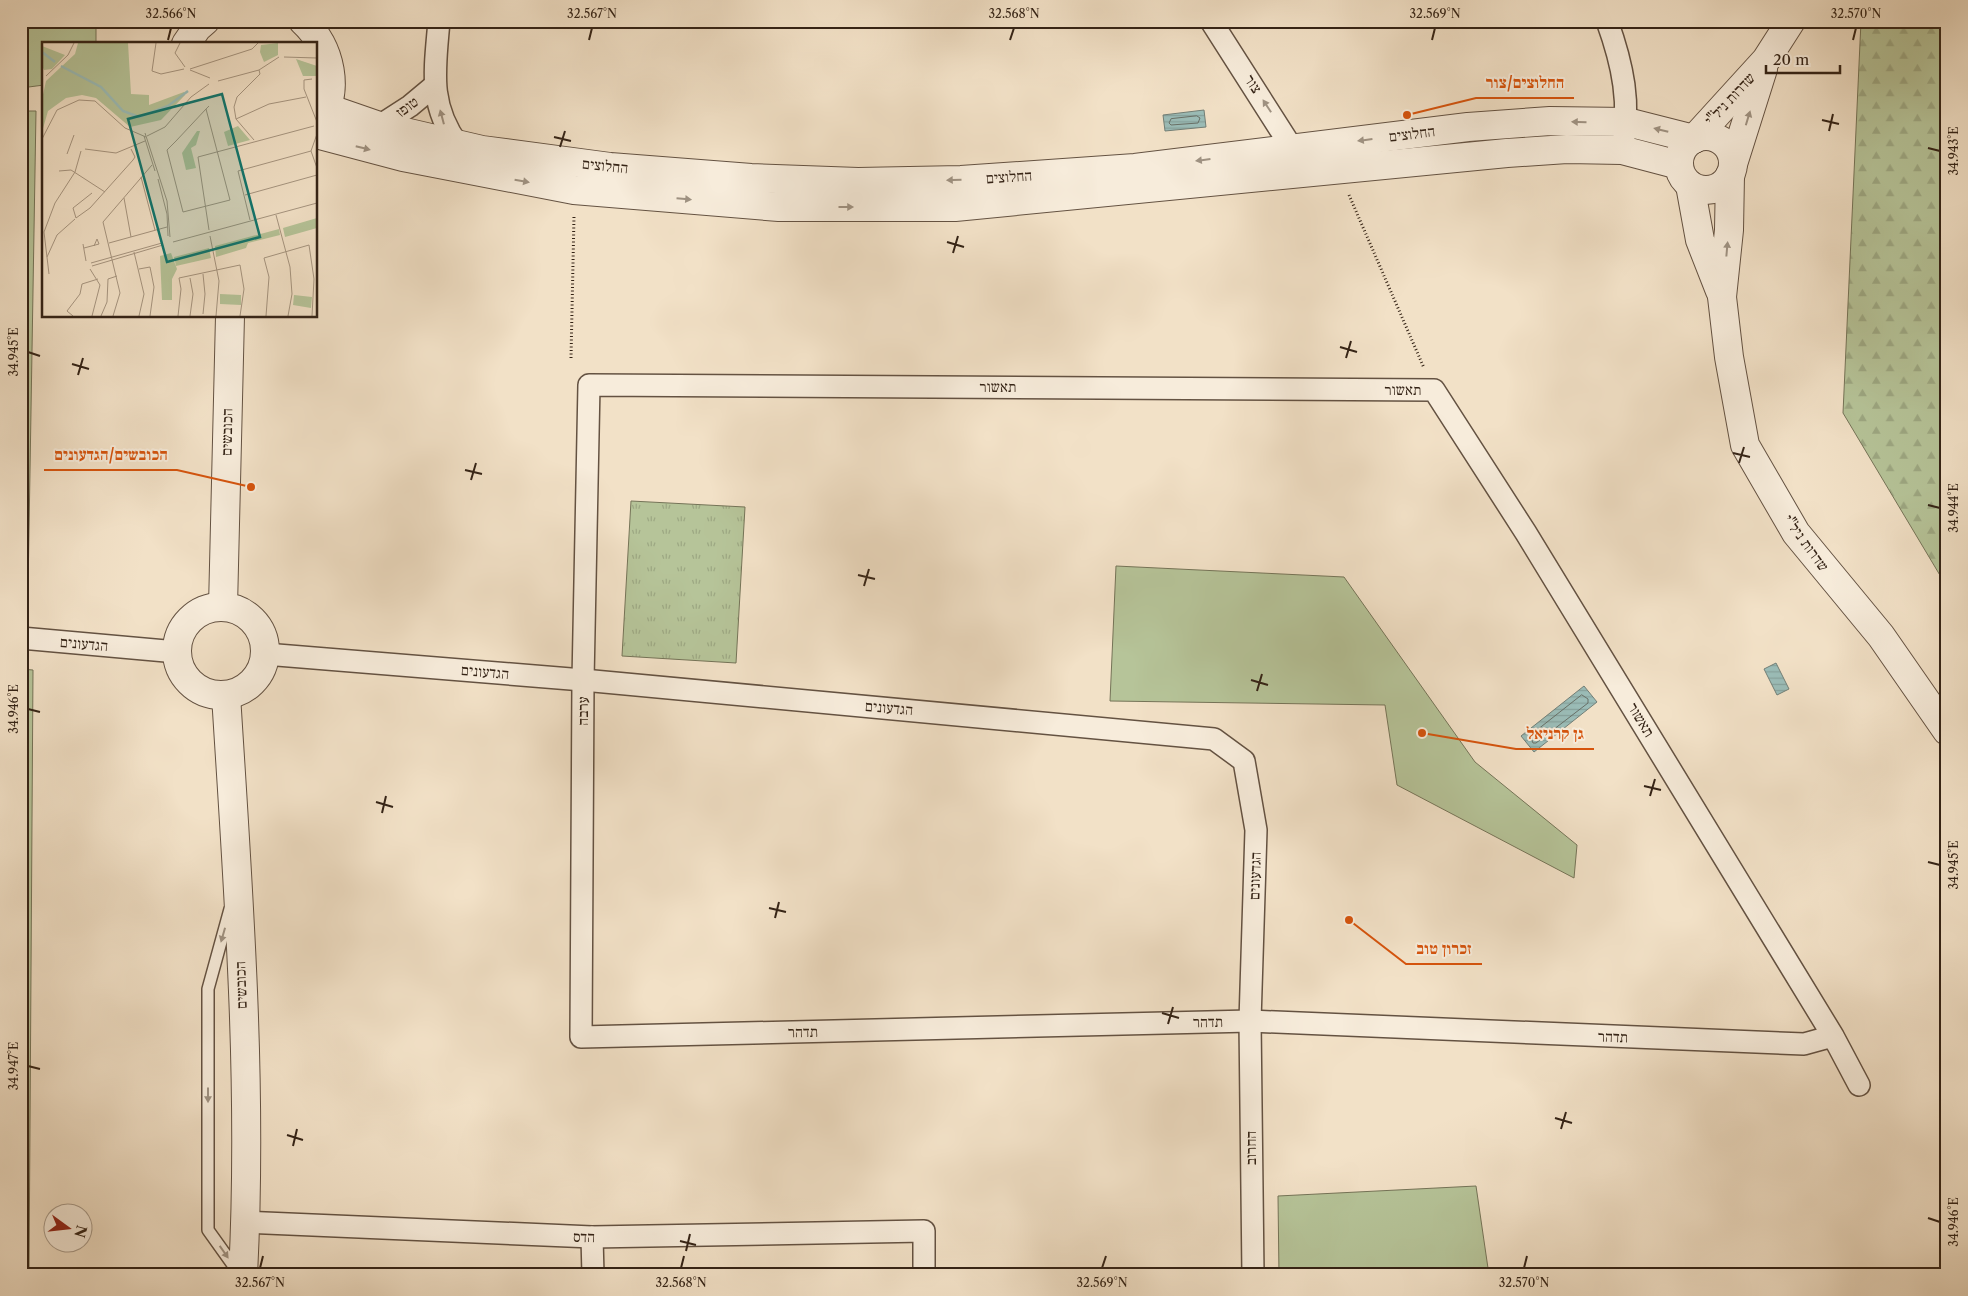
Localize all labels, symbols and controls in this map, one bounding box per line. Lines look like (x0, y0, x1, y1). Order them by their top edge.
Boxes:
text: 32.566°N (146, 6, 197, 21)
text: 32.567°N (567, 6, 617, 21)
text: 32.568°N (988, 6, 1040, 21)
text: 32.569°N (1409, 6, 1461, 21)
text: 32.570°N (1831, 6, 1881, 21)
inset map (42, 42, 318, 318)
scale bar (1766, 42, 1839, 74)
text: 20 m (1773, 50, 1809, 69)
callout: החלוצים/צור (1476, 67, 1574, 98)
street label: שדרות ניל"י (1700, 68, 1759, 129)
street label: צור (1240, 71, 1266, 97)
text: החלוצים/צור (1486, 72, 1564, 92)
street label: טופז (392, 92, 422, 121)
one-way arrow (1263, 100, 1272, 113)
one-way arrow (438, 110, 446, 125)
one-way arrow (1744, 110, 1752, 125)
one-way arrow (1570, 118, 1586, 126)
street label: החלוצים (1388, 121, 1436, 146)
one-way arrow (1653, 126, 1668, 134)
text: 34.943°E (1946, 126, 1961, 176)
one-way arrow (1356, 136, 1372, 144)
one-way arrow (356, 144, 371, 152)
street label: החלוצים (581, 154, 629, 177)
one-way arrow (1195, 156, 1211, 164)
street label: החלוצים (985, 165, 1033, 188)
one-way arrow (946, 176, 962, 184)
one-way arrow (515, 177, 531, 185)
one-way arrow (676, 195, 692, 203)
one-way arrow (838, 203, 854, 211)
one-way arrow (1723, 241, 1731, 257)
text: 34.945°E (6, 327, 21, 377)
street label: תאשור (980, 377, 1016, 396)
street label: תאשור (1385, 380, 1421, 399)
street label: הכובשים (217, 408, 236, 456)
callout: הכובשים/הגדעונים (44, 439, 177, 470)
text: הכובשים/הגדעונים (54, 444, 168, 464)
text: 34.944°E (1946, 483, 1961, 533)
street label: שדרות ניל"י (1779, 511, 1833, 575)
street label: הגדעונים (59, 632, 109, 655)
street label: הגדעונים (460, 660, 510, 683)
text: 34.946°E (6, 684, 21, 734)
street label: ערבה (573, 696, 592, 726)
street label: הגדעונים (864, 696, 914, 719)
street label: תאשור (1624, 699, 1659, 740)
callout: גן קרניאל (1516, 718, 1594, 749)
text: גן קרניאל (1526, 723, 1584, 743)
text: 34.945°E (1946, 840, 1961, 890)
street label: הגדעונים (1244, 852, 1265, 900)
one-way arrow (219, 927, 227, 942)
callout: זכרון טוב (1406, 933, 1482, 964)
text: זכרון טוב (1416, 938, 1472, 958)
street label: הכובשים (230, 961, 251, 1009)
street label: תדהר (1193, 1012, 1223, 1031)
street label: תדהר (788, 1022, 818, 1041)
street label: תדהר (1598, 1026, 1629, 1047)
text: 34.947°E (6, 1042, 21, 1090)
one-way arrow (204, 1087, 212, 1103)
street label: החרוב (1241, 1131, 1260, 1165)
text: 34.946°E (1946, 1197, 1961, 1247)
north arrow (42, 1204, 92, 1254)
text: N (70, 1223, 91, 1240)
street label: הדס (573, 1227, 595, 1246)
one-way arrow (219, 1246, 229, 1259)
text: 32.567°N (235, 1275, 285, 1290)
text: 32.568°N (655, 1275, 707, 1290)
text: 32.569°N (1076, 1275, 1128, 1290)
text: 32.570°N (1499, 1275, 1549, 1290)

